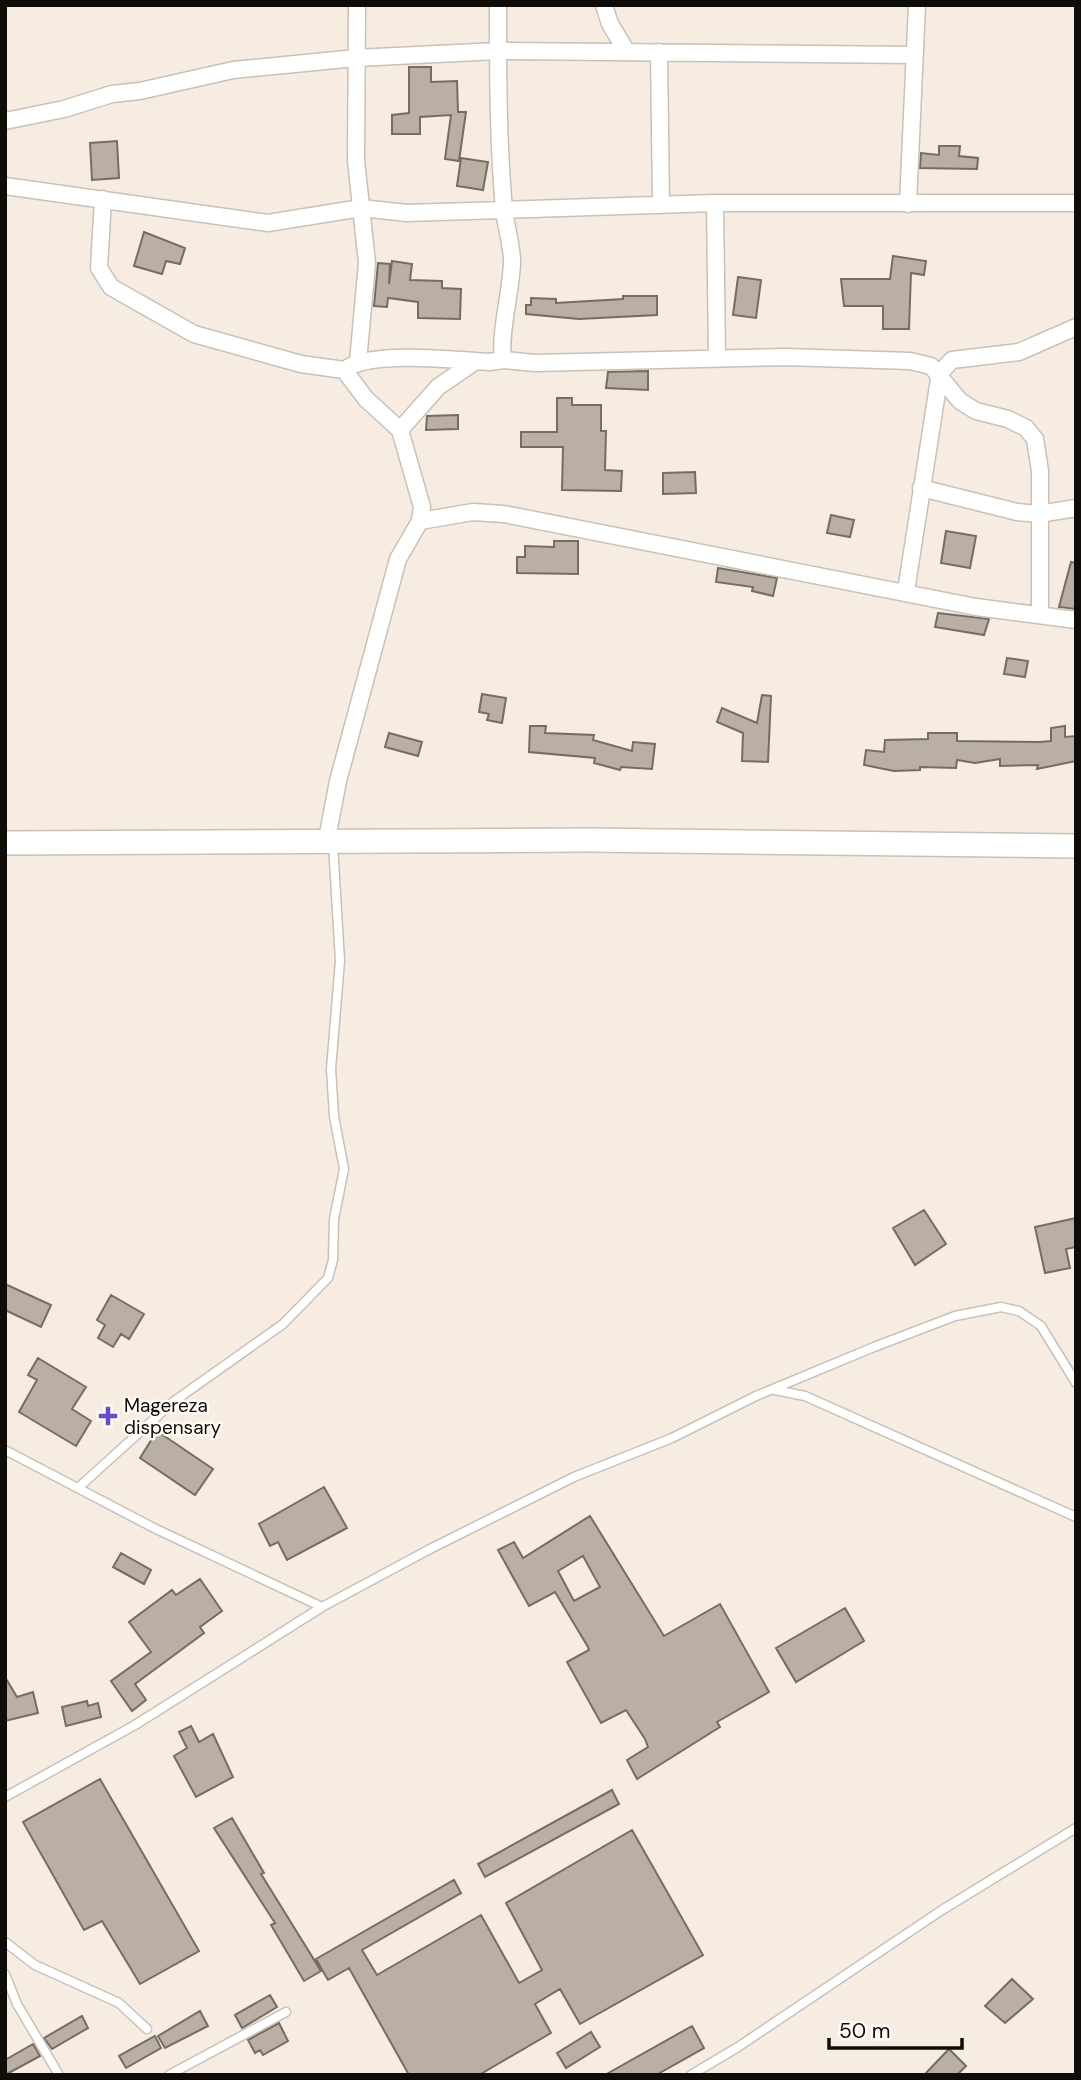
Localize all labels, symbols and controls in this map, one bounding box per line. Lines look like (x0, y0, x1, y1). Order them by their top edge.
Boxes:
place label: Magereza dispensary (124, 1393, 222, 1440)
marker: Magereza dispensary (98, 1406, 118, 1426)
scale bar (829, 2007, 962, 2050)
text: 50 m (839, 2017, 890, 2045)

